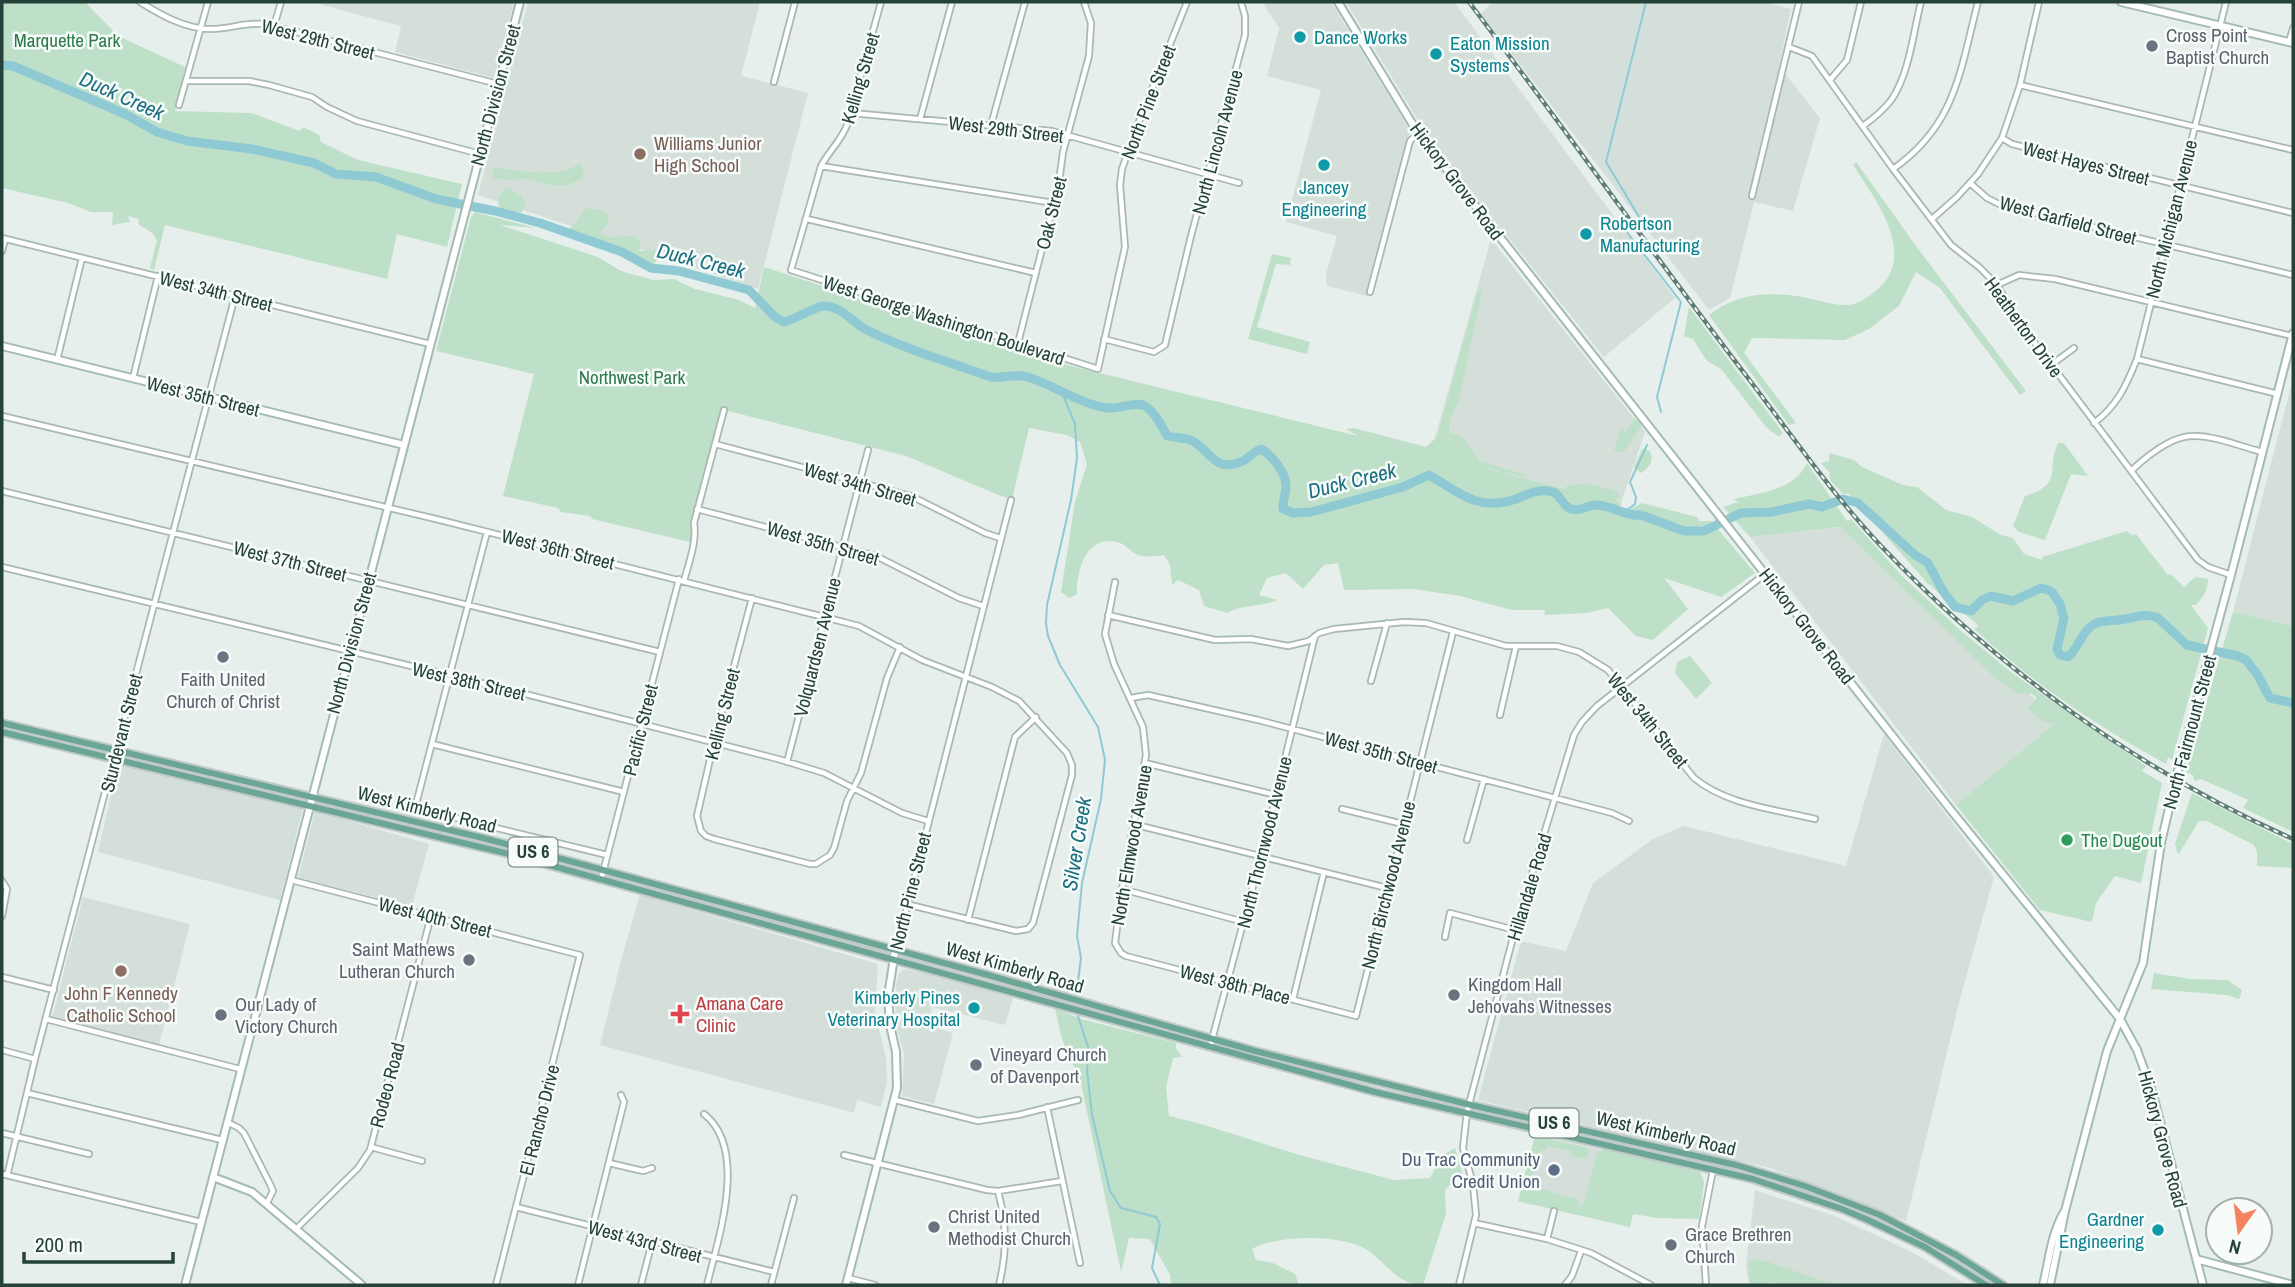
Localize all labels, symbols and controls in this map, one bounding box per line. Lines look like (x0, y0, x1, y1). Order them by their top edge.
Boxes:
street label: West 29th Street (259, 12, 378, 66)
street label: North Division Street (464, 21, 527, 169)
place label: Cross Point Baptist Church (2166, 22, 2269, 70)
place label: Dance Works (1314, 24, 1407, 50)
park label: Marquette Park (14, 27, 120, 53)
street label: Kelling Street (835, 29, 886, 127)
marker: Dance Works (1292, 29, 1308, 45)
place label: Eaton Mission Systems (1450, 30, 1550, 78)
marker: Cross Point Baptist Church (2144, 38, 2160, 54)
street label: North Pine Street (1114, 41, 1182, 163)
marker: Eaton Mission Systems (1428, 46, 1444, 62)
water label: Duck Creek (75, 64, 170, 128)
street label: North Lincoln Avenue (1185, 67, 1249, 217)
street label: West 29th Street (947, 109, 1066, 149)
street label: Hickory Grove Road (1404, 117, 1510, 245)
place label: Williams Junior High School (654, 130, 762, 178)
street label: West Hayes Street (2020, 135, 2153, 191)
street label: North Michigan Avenue (2139, 137, 2203, 301)
marker: Williams Junior High School (632, 146, 648, 162)
marker: Jancey Engineering (1316, 157, 1332, 173)
street label: Oak Street (1029, 173, 1073, 252)
place label: Jancey Engineering (1282, 174, 1367, 222)
street label: West Garfield Street (1997, 189, 2140, 251)
place label: Robertson Manufacturing (1600, 210, 1700, 258)
marker: Robertson Manufacturing (1578, 226, 1594, 242)
water label: Duck Creek (654, 236, 750, 286)
street label: West 34th Street (157, 264, 276, 318)
street label: West George Washington Boulevard (820, 269, 1068, 371)
street label: Heatherton Drive (1979, 271, 2069, 383)
park label: Northwest Park (579, 364, 685, 390)
street label: West 35th Street (144, 369, 263, 423)
water label: Duck Creek (1305, 455, 1400, 505)
street label: West 34th Street (801, 456, 920, 513)
street label: West 35th Street (764, 515, 883, 572)
street label: West 36th Street (499, 522, 618, 576)
street label: West 37th Street (231, 534, 350, 588)
street label: Hickory Grove Road (1753, 562, 1861, 690)
street label: North Division Street (320, 569, 383, 717)
street label: Volquardsen Avenue (787, 575, 847, 719)
marker: Faith United Church of Christ (215, 649, 231, 665)
street label: North Fairmount Street (2156, 651, 2222, 812)
street label: West 38th Street (410, 655, 529, 707)
street label: Kelling Street (698, 665, 746, 763)
place label: Faith United Church of Christ (166, 666, 280, 714)
street label: West 34th Street (1601, 667, 1695, 774)
street label: Sturdevant Street (94, 670, 148, 795)
street label: Pacific Street (616, 681, 664, 779)
street label: West 35th Street (1322, 724, 1441, 780)
street label: North Thornwood Avenue (1230, 753, 1298, 931)
street label: North Elmwood Avenue (1104, 763, 1158, 927)
street label: West Kimberly Road (355, 779, 499, 839)
water label: Silver Creek (1055, 794, 1098, 893)
street label: North Birchwood Avenue (1355, 798, 1421, 972)
place label: The Dugout (2081, 827, 2163, 853)
street label: North Pine Street (883, 829, 937, 953)
street label: Hillandale Road (1500, 830, 1558, 944)
marker: The Dugout (2059, 832, 2075, 848)
road number: US 6 (508, 838, 558, 866)
street label: West 40th Street (376, 890, 495, 944)
street label: West Kimberly Road (943, 935, 1087, 999)
place label: Saint Mathews Lutheran Church (339, 936, 455, 984)
marker: Saint Mathews Lutheran Church (461, 952, 477, 968)
street label: West 38th Place (1177, 958, 1293, 1010)
marker: John F Kennedy Catholic School (113, 963, 129, 979)
place label: Kingdom Hall Jehovahs Witnesses (1468, 971, 1612, 1019)
place label: John F Kennedy Catholic School (64, 980, 178, 1028)
place label: Kimberly Pines Veterinary Hospital (827, 984, 960, 1032)
marker: Kingdom Hall Jehovahs Witnesses (1446, 987, 1462, 1003)
place label: Amana Care Clinic (695, 990, 783, 1038)
place label: Our Lady of Victory Church (235, 991, 338, 1039)
marker: Kimberly Pines Veterinary Hospital (966, 1000, 982, 1016)
marker: Amana Care Clinic (670, 1004, 690, 1024)
marker: Our Lady of Victory Church (213, 1007, 229, 1023)
street label: Rodeo Road (363, 1039, 411, 1131)
place label: Vineyard Church of Davenport (990, 1041, 1107, 1089)
marker: Vineyard Church of Davenport (968, 1057, 984, 1073)
street label: El Rancho Drive (513, 1062, 565, 1178)
street label: Hickory Grove Road (2132, 1067, 2194, 1211)
street label: West Kimberly Road (1594, 1104, 1738, 1162)
road number: US 6 (1530, 1108, 1578, 1138)
place label: Du Trac Community Credit Union (1401, 1146, 1540, 1194)
marker: Du Trac Community Credit Union (1546, 1162, 1562, 1178)
north arrow (2204, 1196, 2274, 1266)
place label: Christ United Methodist Church (948, 1203, 1071, 1251)
place label: Gardner Engineering (2059, 1206, 2145, 1254)
street label: West 43rd Street (585, 1213, 705, 1269)
marker: Christ United Methodist Church (926, 1219, 942, 1235)
scale bar (24, 1220, 173, 1264)
place label: Grace Brethren Church (1685, 1221, 1792, 1269)
marker: Gardner Engineering (2150, 1222, 2166, 1238)
text: 200 m (35, 1230, 83, 1259)
text: N (2226, 1234, 2243, 1261)
marker: Grace Brethren Church (1663, 1237, 1679, 1253)

